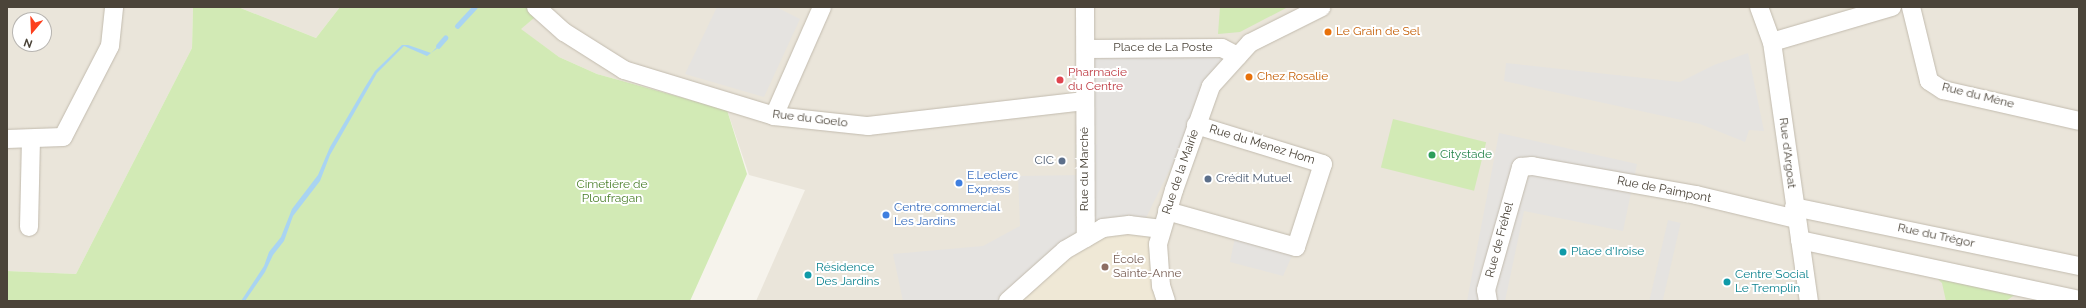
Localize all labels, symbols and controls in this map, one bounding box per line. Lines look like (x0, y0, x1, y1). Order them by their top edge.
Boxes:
north arrow (12, 12, 52, 52)
place label: Le Grain de Sel (1336, 25, 1420, 39)
marker: Le Grain de Sel (1323, 27, 1333, 37)
text: N (22, 35, 34, 50)
street label: Place de La Poste (1113, 41, 1213, 55)
place label: Pharmacie du Centre (1068, 66, 1127, 94)
place label: Chez Rosalie (1257, 70, 1328, 84)
marker: Chez Rosalie (1244, 72, 1254, 82)
marker: Pharmacie du Centre (1055, 75, 1065, 85)
street label: Rue du Mène (1940, 80, 2016, 112)
street label: Rue du Goelo (772, 107, 848, 131)
street label: Rue d'Argoat (1776, 117, 1798, 189)
street label: Rue du Menez Hom (1207, 122, 1317, 168)
street label: Rue du Marché (1078, 127, 1092, 211)
street label: Rue de la Mairie (1160, 128, 1202, 216)
place label: Citystade (1440, 148, 1492, 162)
marker: Citystade (1427, 150, 1437, 160)
place label: CIC (1035, 154, 1054, 168)
marker: CIC (1057, 156, 1067, 166)
place label: E.Leclerc Express (967, 169, 1018, 197)
place label: Crédit Mutuel (1216, 172, 1292, 186)
marker: Crédit Mutuel (1203, 174, 1213, 184)
street label: Rue de Paimpont (1616, 174, 1712, 206)
park label: Cimetière de Ploufragan (576, 178, 648, 206)
marker: E.Leclerc Express (954, 178, 964, 188)
place label: Centre commercial Les Jardins (894, 201, 1000, 229)
street label: Rue de Fréhel (1483, 201, 1517, 279)
marker: Centre commercial Les Jardins (881, 210, 891, 220)
street label: Rue du Trégor (1896, 221, 1976, 251)
place label: Place d'Iroise (1571, 245, 1644, 259)
marker: Place d'Iroise (1558, 247, 1568, 257)
place label: École Sainte-Anne (1113, 253, 1181, 281)
place label: Résidence Des Jardins (816, 261, 880, 289)
marker: École Sainte-Anne (1100, 262, 1110, 272)
place label: Centre Social Le Tremplin (1735, 268, 1809, 296)
marker: Résidence Des Jardins (803, 270, 813, 280)
marker: Centre Social Le Tremplin (1722, 277, 1732, 287)

